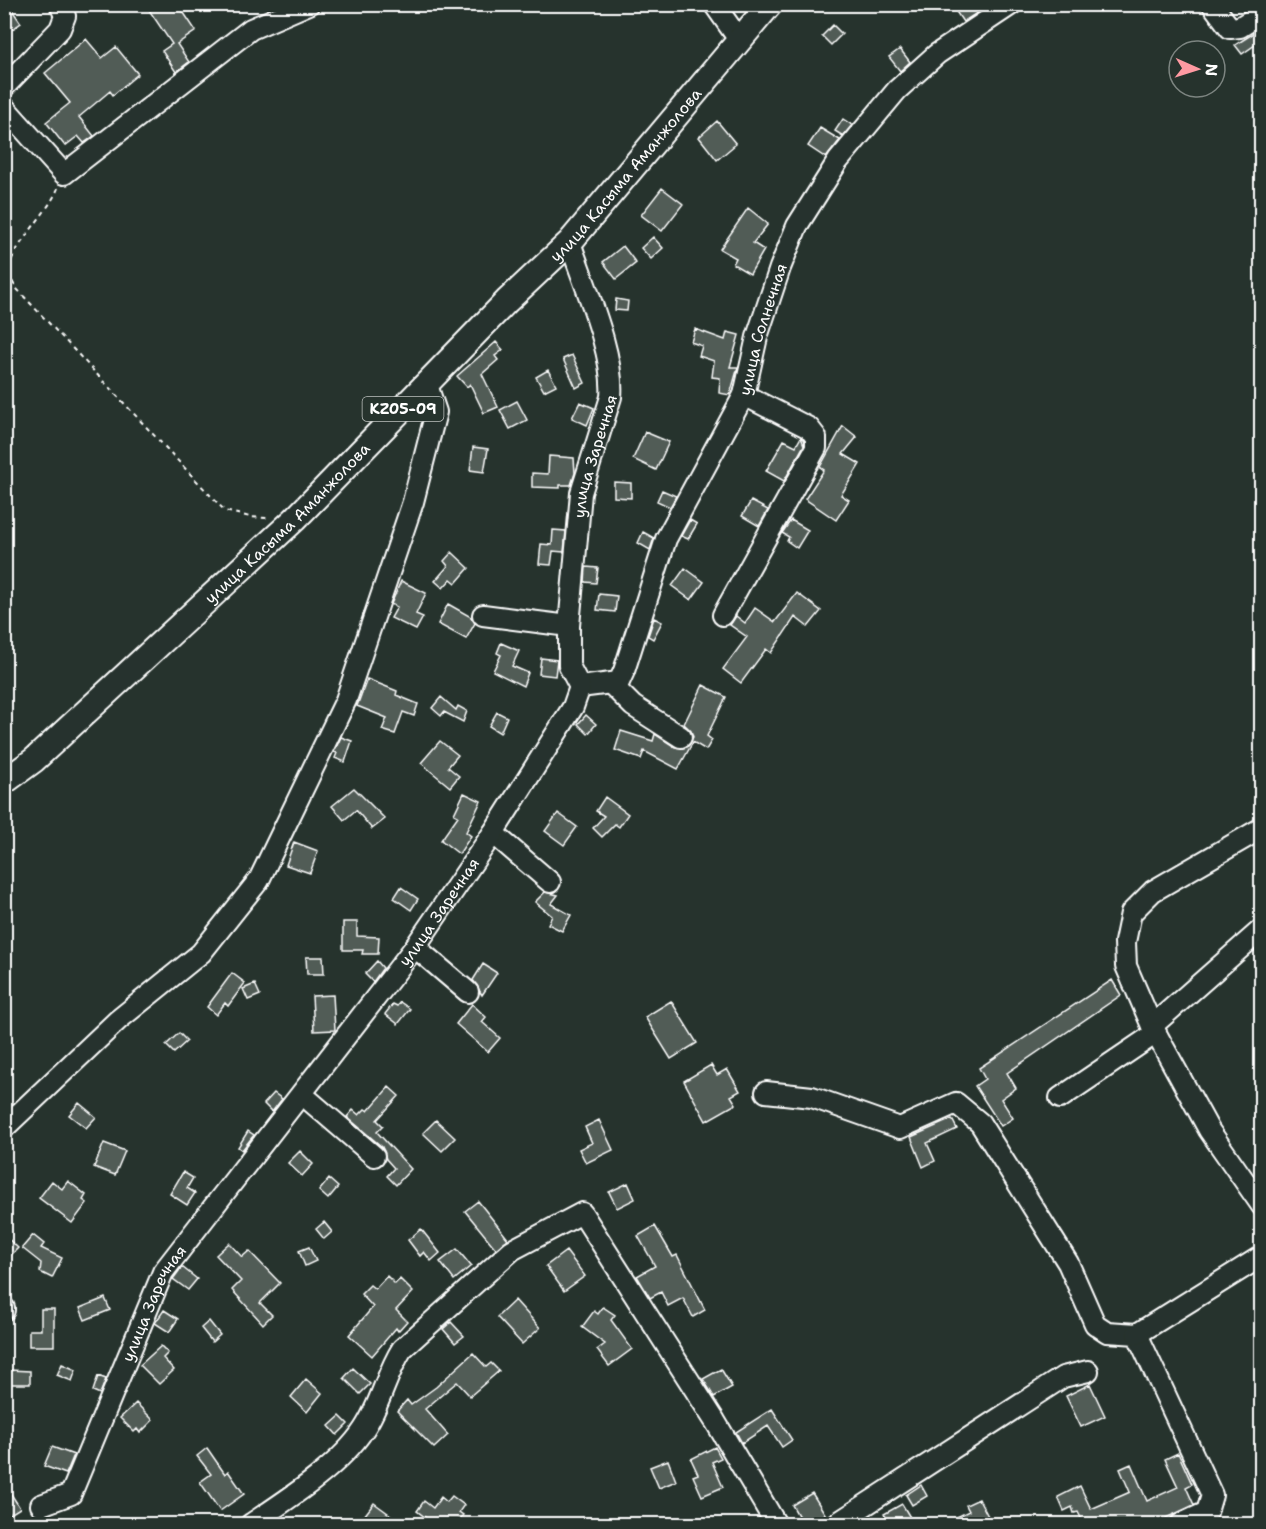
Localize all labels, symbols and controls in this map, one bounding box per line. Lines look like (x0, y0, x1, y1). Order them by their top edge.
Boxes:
north arrow (1167, 39, 1227, 99)
text: N (1201, 63, 1222, 77)
street label: улица Касыма Аманжолова (545, 84, 706, 267)
street label: улица Солнечная (734, 260, 792, 397)
street label: улица Заречная (569, 392, 622, 519)
road number: KZ05-09 (362, 397, 444, 421)
street label: улица Касыма Аманжолова (200, 438, 375, 608)
street label: улица Заречная (394, 854, 484, 971)
street label: улица Заречная (117, 1241, 191, 1365)

